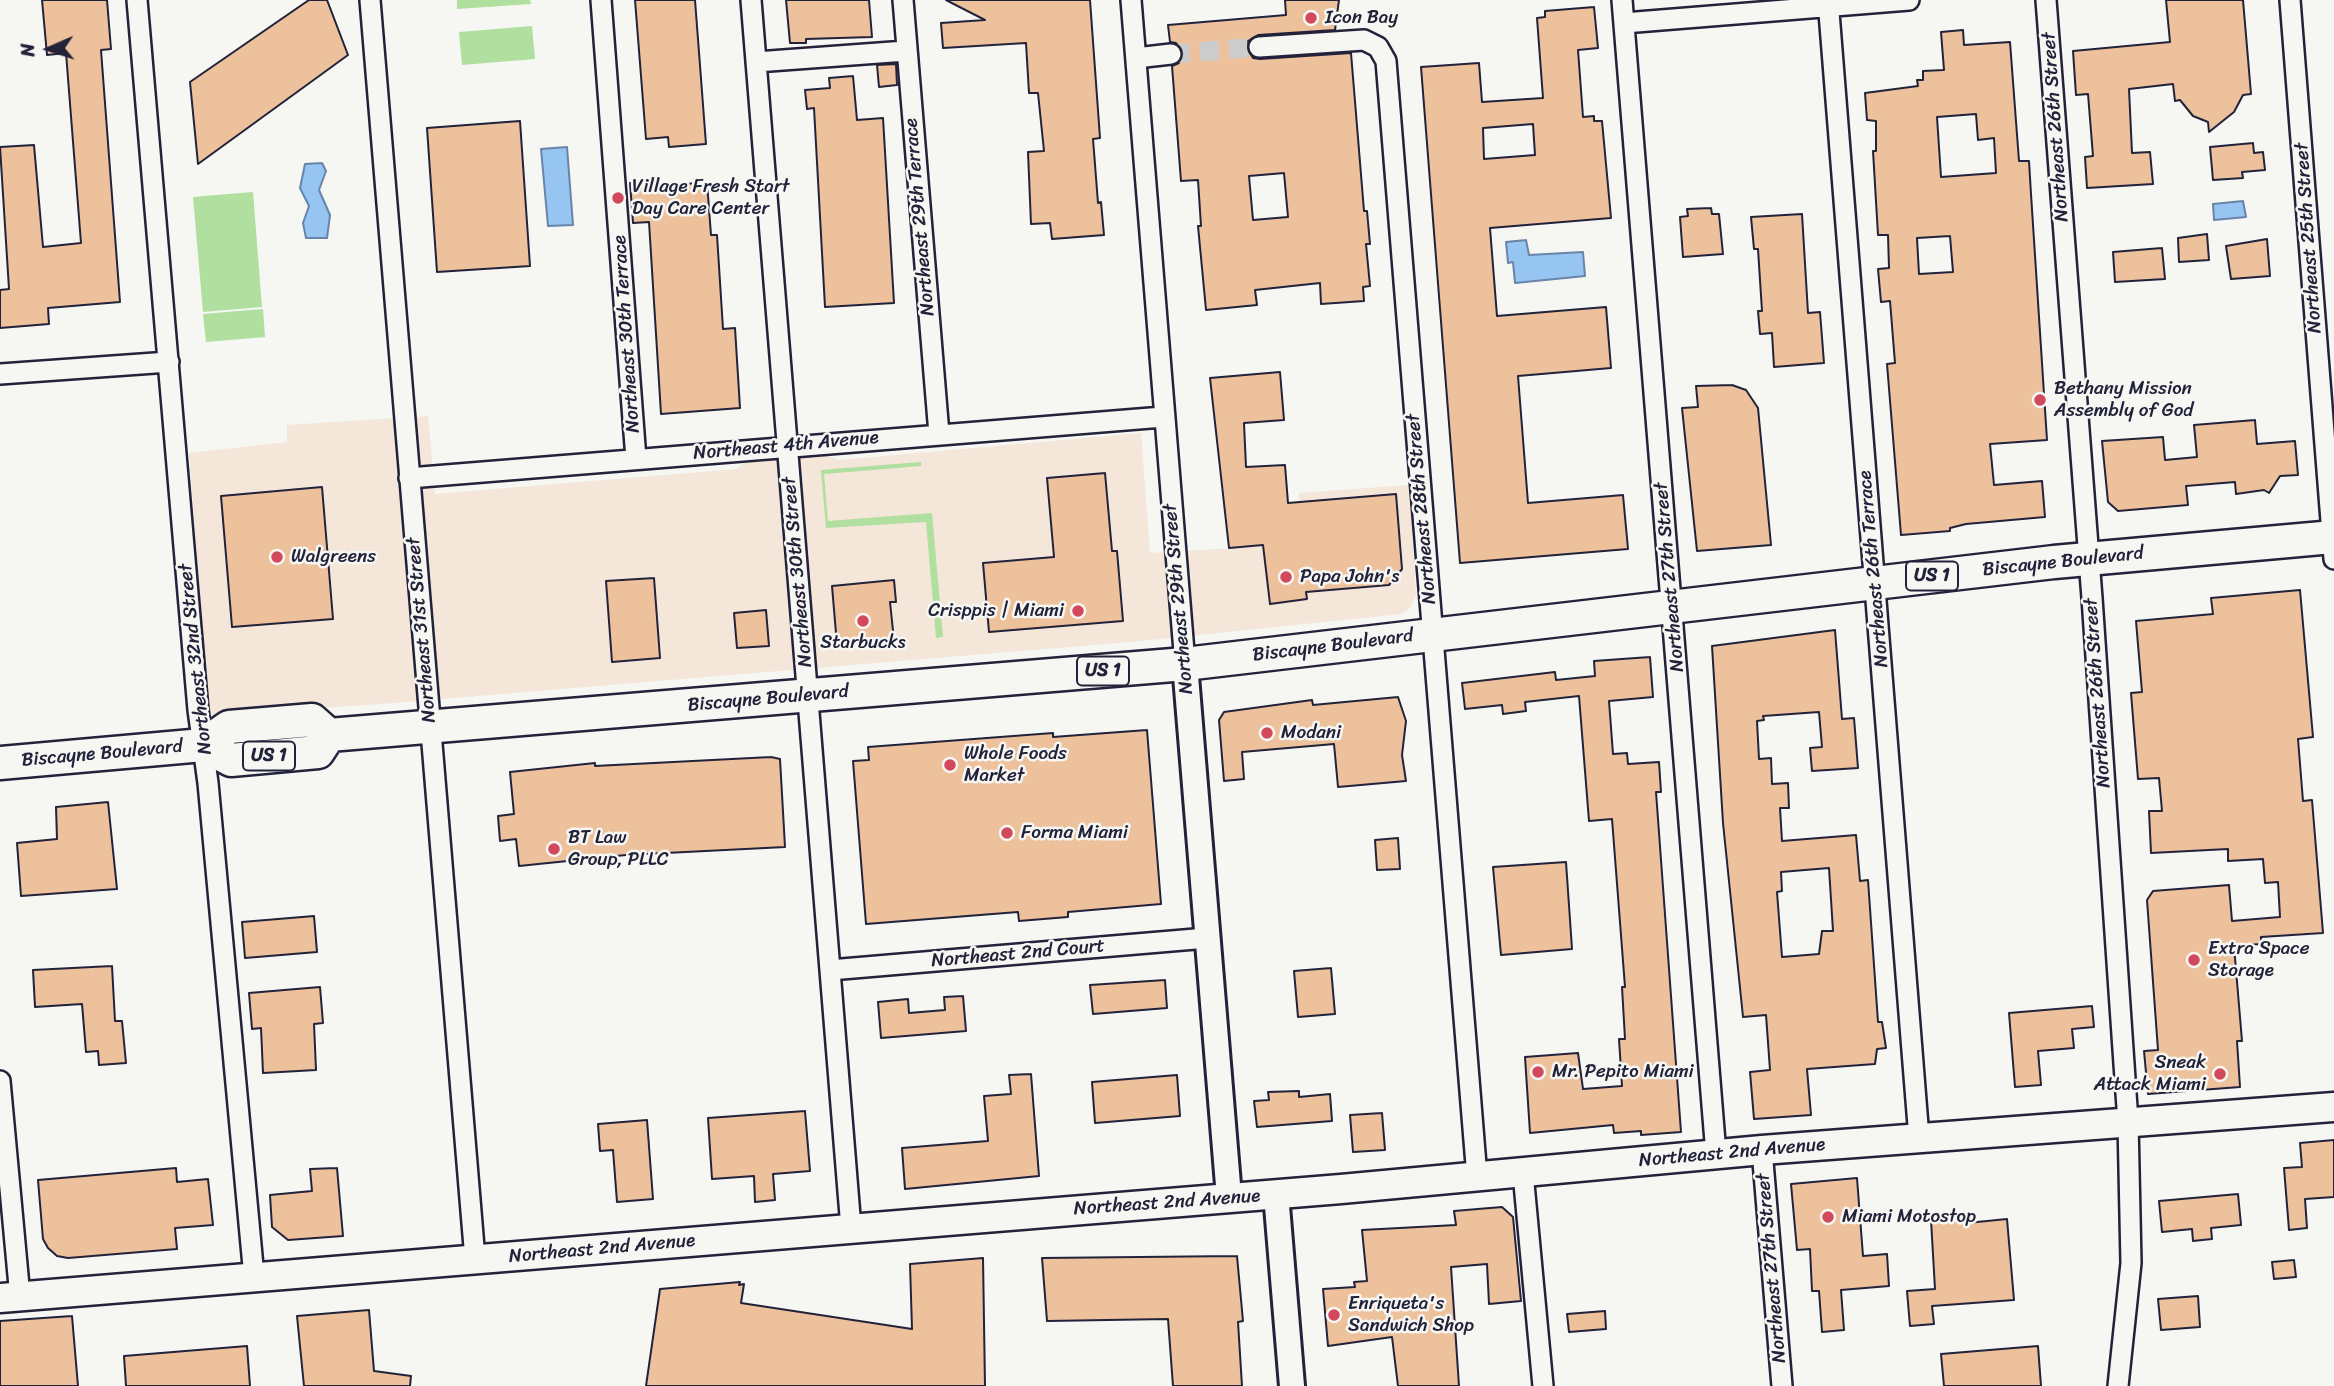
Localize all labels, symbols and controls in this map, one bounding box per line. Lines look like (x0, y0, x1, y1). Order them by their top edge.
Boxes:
place label: Icon Bay (1325, 7, 1398, 29)
marker: Icon Bay (1303, 10, 1319, 26)
north arrow (14, 14, 84, 84)
street label: Northeast 26th Street (2038, 31, 2074, 223)
text: N (11, 43, 44, 58)
street label: Northeast 29th Terrace (900, 117, 940, 317)
street label: Northeast 25th Street (2291, 142, 2327, 334)
place label: Village Fresh Start Day Care Center (632, 176, 789, 220)
marker: Village Fresh Start Day Care Center (610, 190, 626, 206)
street label: Northeast 30th Terrace (609, 234, 645, 434)
place label: Bethany Mission Assembly of God (2054, 378, 2193, 422)
marker: Bethany Mission Assembly of God (2032, 392, 2048, 408)
street label: Northeast 28th Street (1402, 413, 1442, 605)
street label: Northeast 4th Avenue (692, 427, 880, 465)
street label: Northeast 26th Terrace (1854, 470, 1894, 668)
street label: Northeast 30th Street (778, 476, 818, 668)
street label: Northeast 27th Street (1650, 481, 1690, 673)
street label: Northeast 29th Street (1159, 503, 1199, 695)
street label: Northeast 31st Street (403, 536, 441, 724)
street label: Biscayne Boulevard (1981, 542, 2145, 582)
place label: Walgreens (291, 546, 376, 568)
marker: Walgreens (269, 549, 285, 565)
street label: Northeast 32nd Street (175, 562, 217, 756)
road number: US 1 (1906, 562, 1958, 590)
place label: Papa John's (1300, 566, 1399, 588)
marker: Papa John's (1278, 569, 1294, 585)
street label: Northeast 26th Street (2080, 597, 2116, 789)
place label: Crisppis | Miami (928, 600, 1064, 622)
marker: Crisppis | Miami (1070, 603, 1086, 619)
marker: Starbucks (855, 613, 871, 629)
street label: Biscayne Boulevard (1251, 625, 1415, 667)
place label: Starbucks (820, 632, 906, 654)
road number: US 1 (1077, 656, 1129, 686)
street label: Biscayne Boulevard (686, 681, 850, 717)
place label: Modani (1281, 722, 1341, 744)
marker: Modani (1259, 725, 1275, 741)
street label: Biscayne Boulevard (20, 736, 184, 772)
road number: US 1 (243, 742, 295, 770)
place label: Whole Foods Market (964, 743, 1067, 787)
marker: Whole Foods Market (942, 757, 958, 773)
place label: Forma Miami (1021, 822, 1128, 844)
marker: Forma Miami (999, 825, 1015, 841)
place label: BT Law Group, PLLC (568, 827, 668, 871)
marker: BT Law Group, PLLC (546, 841, 562, 857)
street label: Northeast 2nd Court (930, 935, 1106, 973)
place label: Extra Space Storage (2208, 938, 2310, 982)
marker: Extra Space Storage (2186, 952, 2202, 968)
place label: Sneak Attack Miami (2094, 1052, 2206, 1096)
place label: Mr. Pepito Miami (1552, 1061, 1694, 1083)
marker: Mr. Pepito Miami (1530, 1064, 1546, 1080)
marker: Sneak Attack Miami (2212, 1066, 2228, 1082)
street label: Northeast 2nd Avenue (1638, 1133, 1826, 1173)
street label: Northeast 27th Street (1752, 1172, 1792, 1364)
street label: Northeast 2nd Avenue (1073, 1185, 1261, 1221)
place label: Miami Motostop (1842, 1206, 1976, 1228)
marker: Miami Motostop (1820, 1209, 1836, 1225)
street label: Northeast 2nd Avenue (508, 1229, 696, 1269)
place label: Enriqueta's Sandwich Shop (1348, 1293, 1474, 1337)
marker: Enriqueta's Sandwich Shop (1326, 1307, 1342, 1323)

